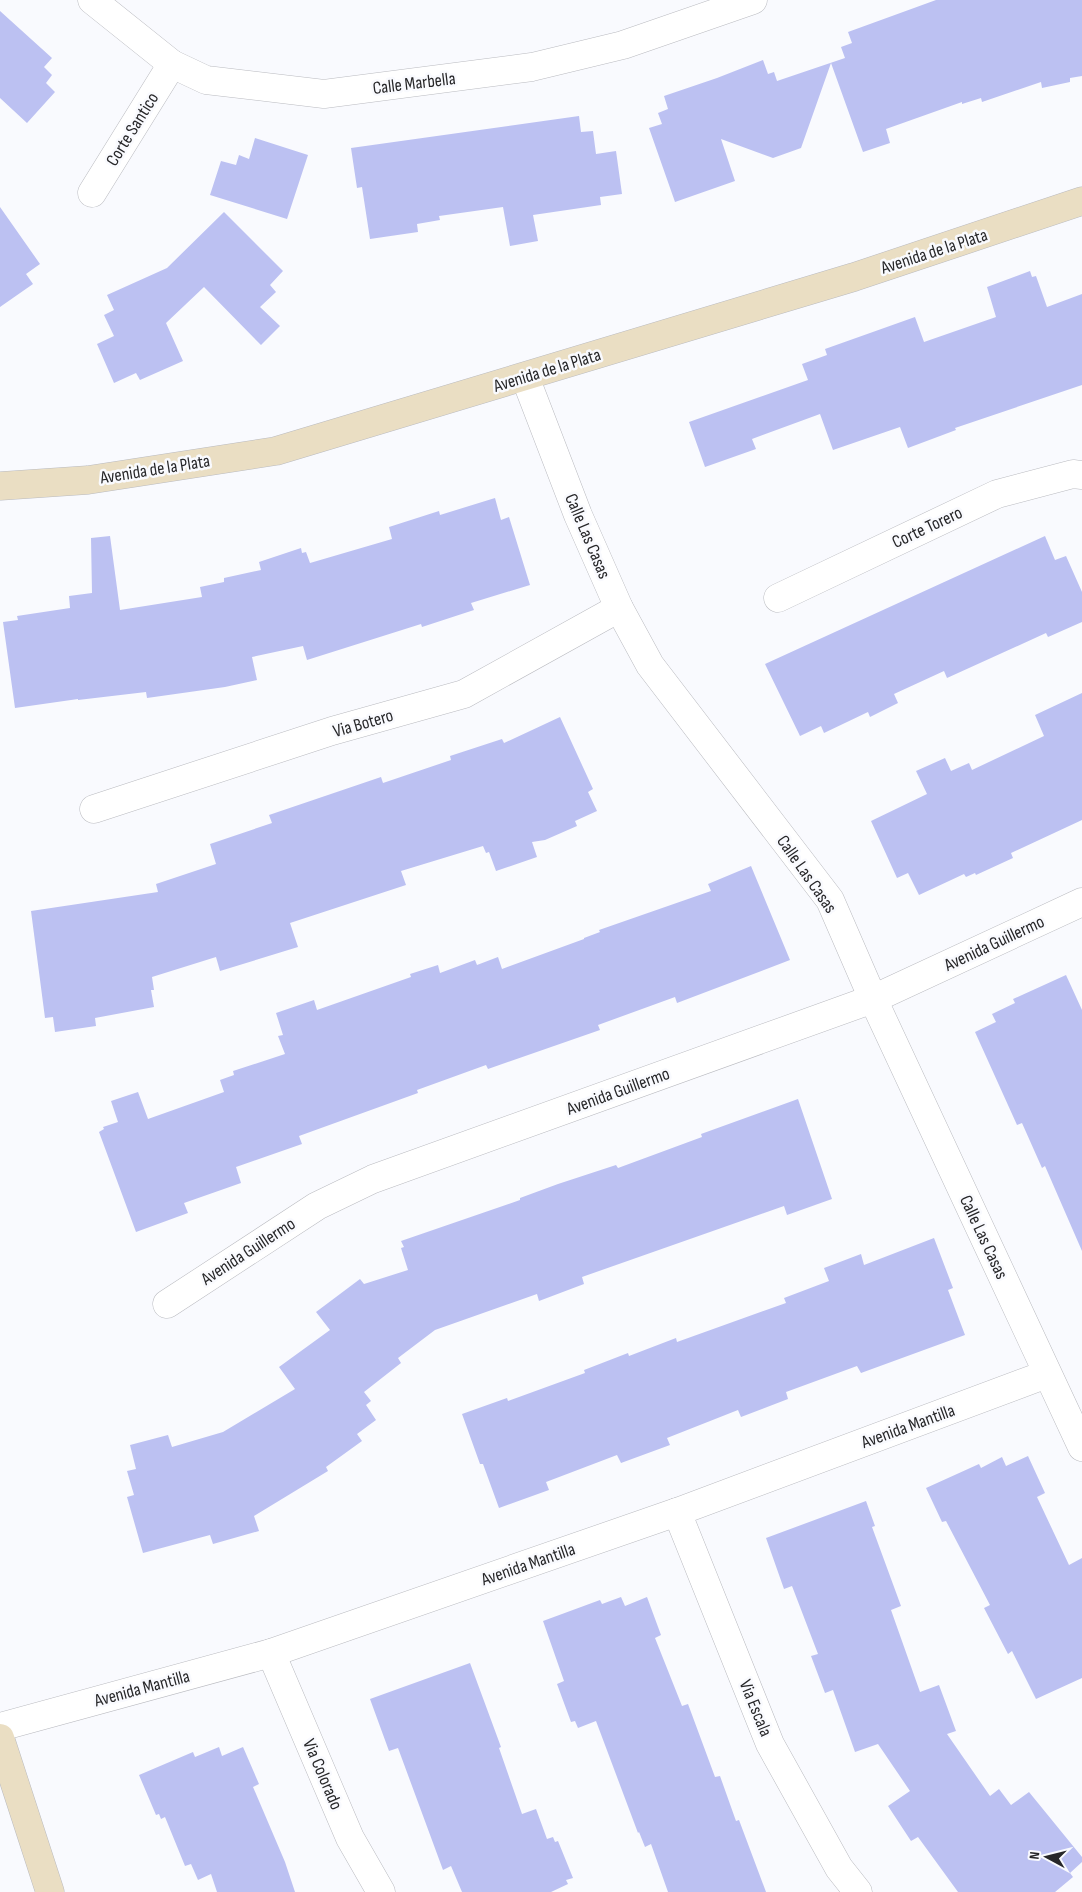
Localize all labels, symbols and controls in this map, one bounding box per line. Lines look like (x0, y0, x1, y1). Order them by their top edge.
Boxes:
street label: Calle Marbella (371, 68, 457, 99)
street label: Corte Santico (102, 89, 163, 170)
street label: Avenida de la Plata (877, 224, 990, 279)
street label: Avenida de la Plata (490, 344, 603, 397)
street label: Avenida de la Plata (98, 450, 212, 489)
street label: Calle Las Casas (560, 491, 615, 582)
street label: Corte Torero (889, 502, 966, 553)
street label: Via Botero (331, 705, 396, 742)
street label: Calle Las Casas (772, 831, 841, 917)
street label: Avenida Guillermo (940, 911, 1048, 976)
street label: Avenida Guillermo (563, 1063, 672, 1120)
street label: Calle Las Casas (955, 1192, 1012, 1283)
street label: Avenida Guillermo (196, 1213, 299, 1290)
street label: Avenida Mantilla (858, 1400, 958, 1453)
street label: Avenida Mantilla (478, 1539, 578, 1591)
street label: Avenida Mantilla (91, 1666, 192, 1712)
street label: Via Escala (735, 1677, 776, 1740)
street label: Via Colorado (298, 1736, 347, 1813)
north arrow (1022, 1832, 1072, 1882)
text: N (1026, 1851, 1043, 1860)

